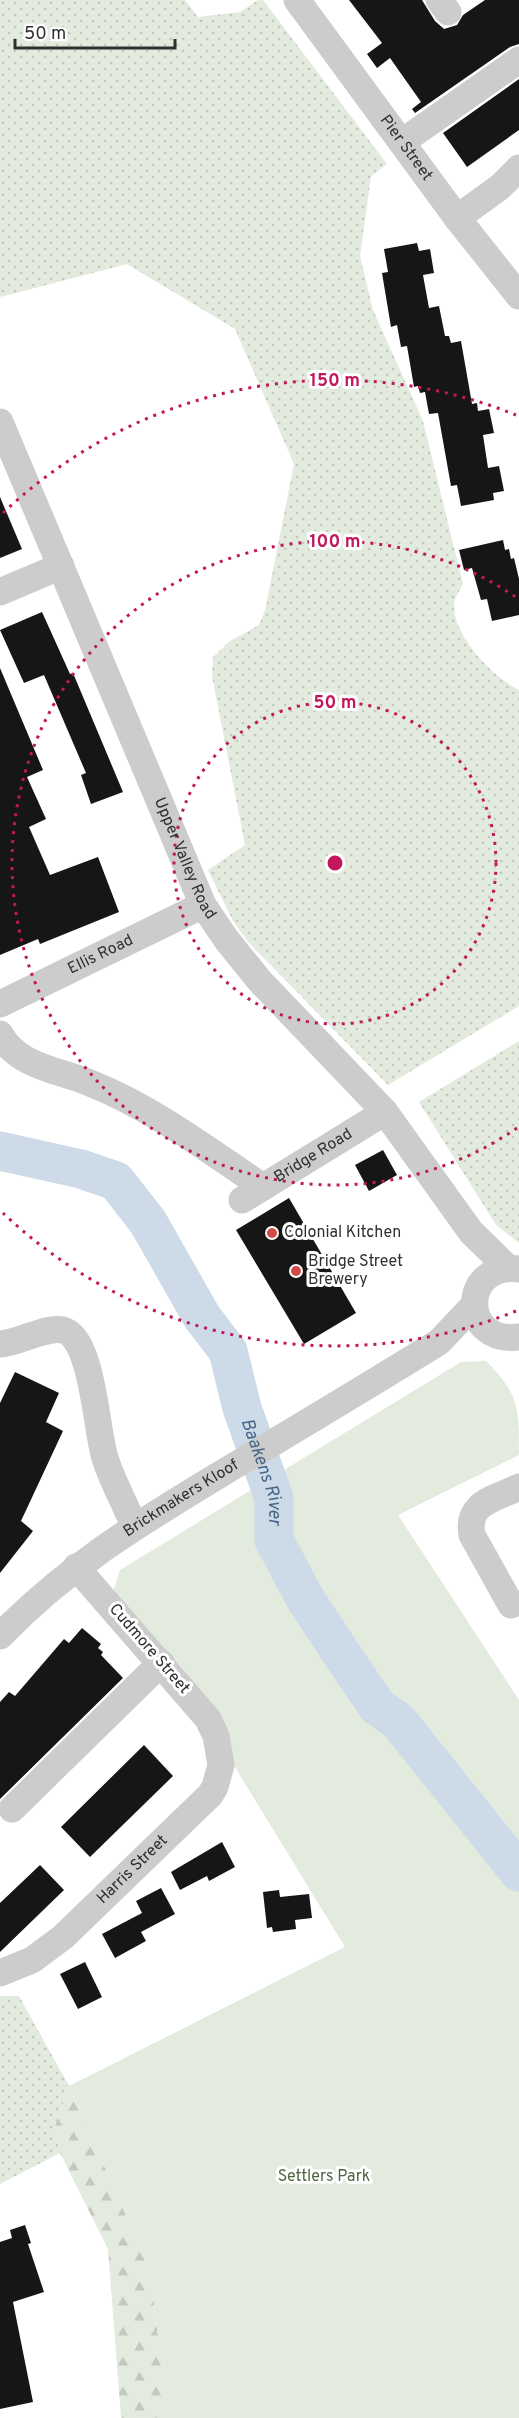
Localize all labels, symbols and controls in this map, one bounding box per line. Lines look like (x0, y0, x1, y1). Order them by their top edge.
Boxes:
scale bar (15, 12, 176, 50)
text: 50 m (24, 23, 66, 46)
street label: Pier Street (375, 111, 437, 185)
text: 150 m (310, 370, 360, 393)
text: 100 m (309, 531, 361, 554)
text: 50 m (313, 692, 357, 715)
street label: Upper Valley Road (149, 795, 220, 924)
centre of rings (325, 853, 345, 873)
street label: Ellis Road (65, 930, 137, 979)
street label: Bridge Road (271, 1124, 356, 1188)
place label: Colonial Kitchen (284, 1223, 401, 1243)
marker: Colonial Kitchen (265, 1226, 279, 1240)
place label: Bridge Street Brewery (308, 1252, 403, 1290)
marker: Bridge Street Brewery (289, 1264, 303, 1278)
water label: Baakens River (235, 1415, 286, 1527)
street label: Brickmakers Kloof (120, 1455, 243, 1542)
street label: Cudmore Street (104, 1600, 194, 1698)
street label: Harris Street (93, 1831, 172, 1909)
park label: Settlers Park (278, 2167, 370, 2187)

